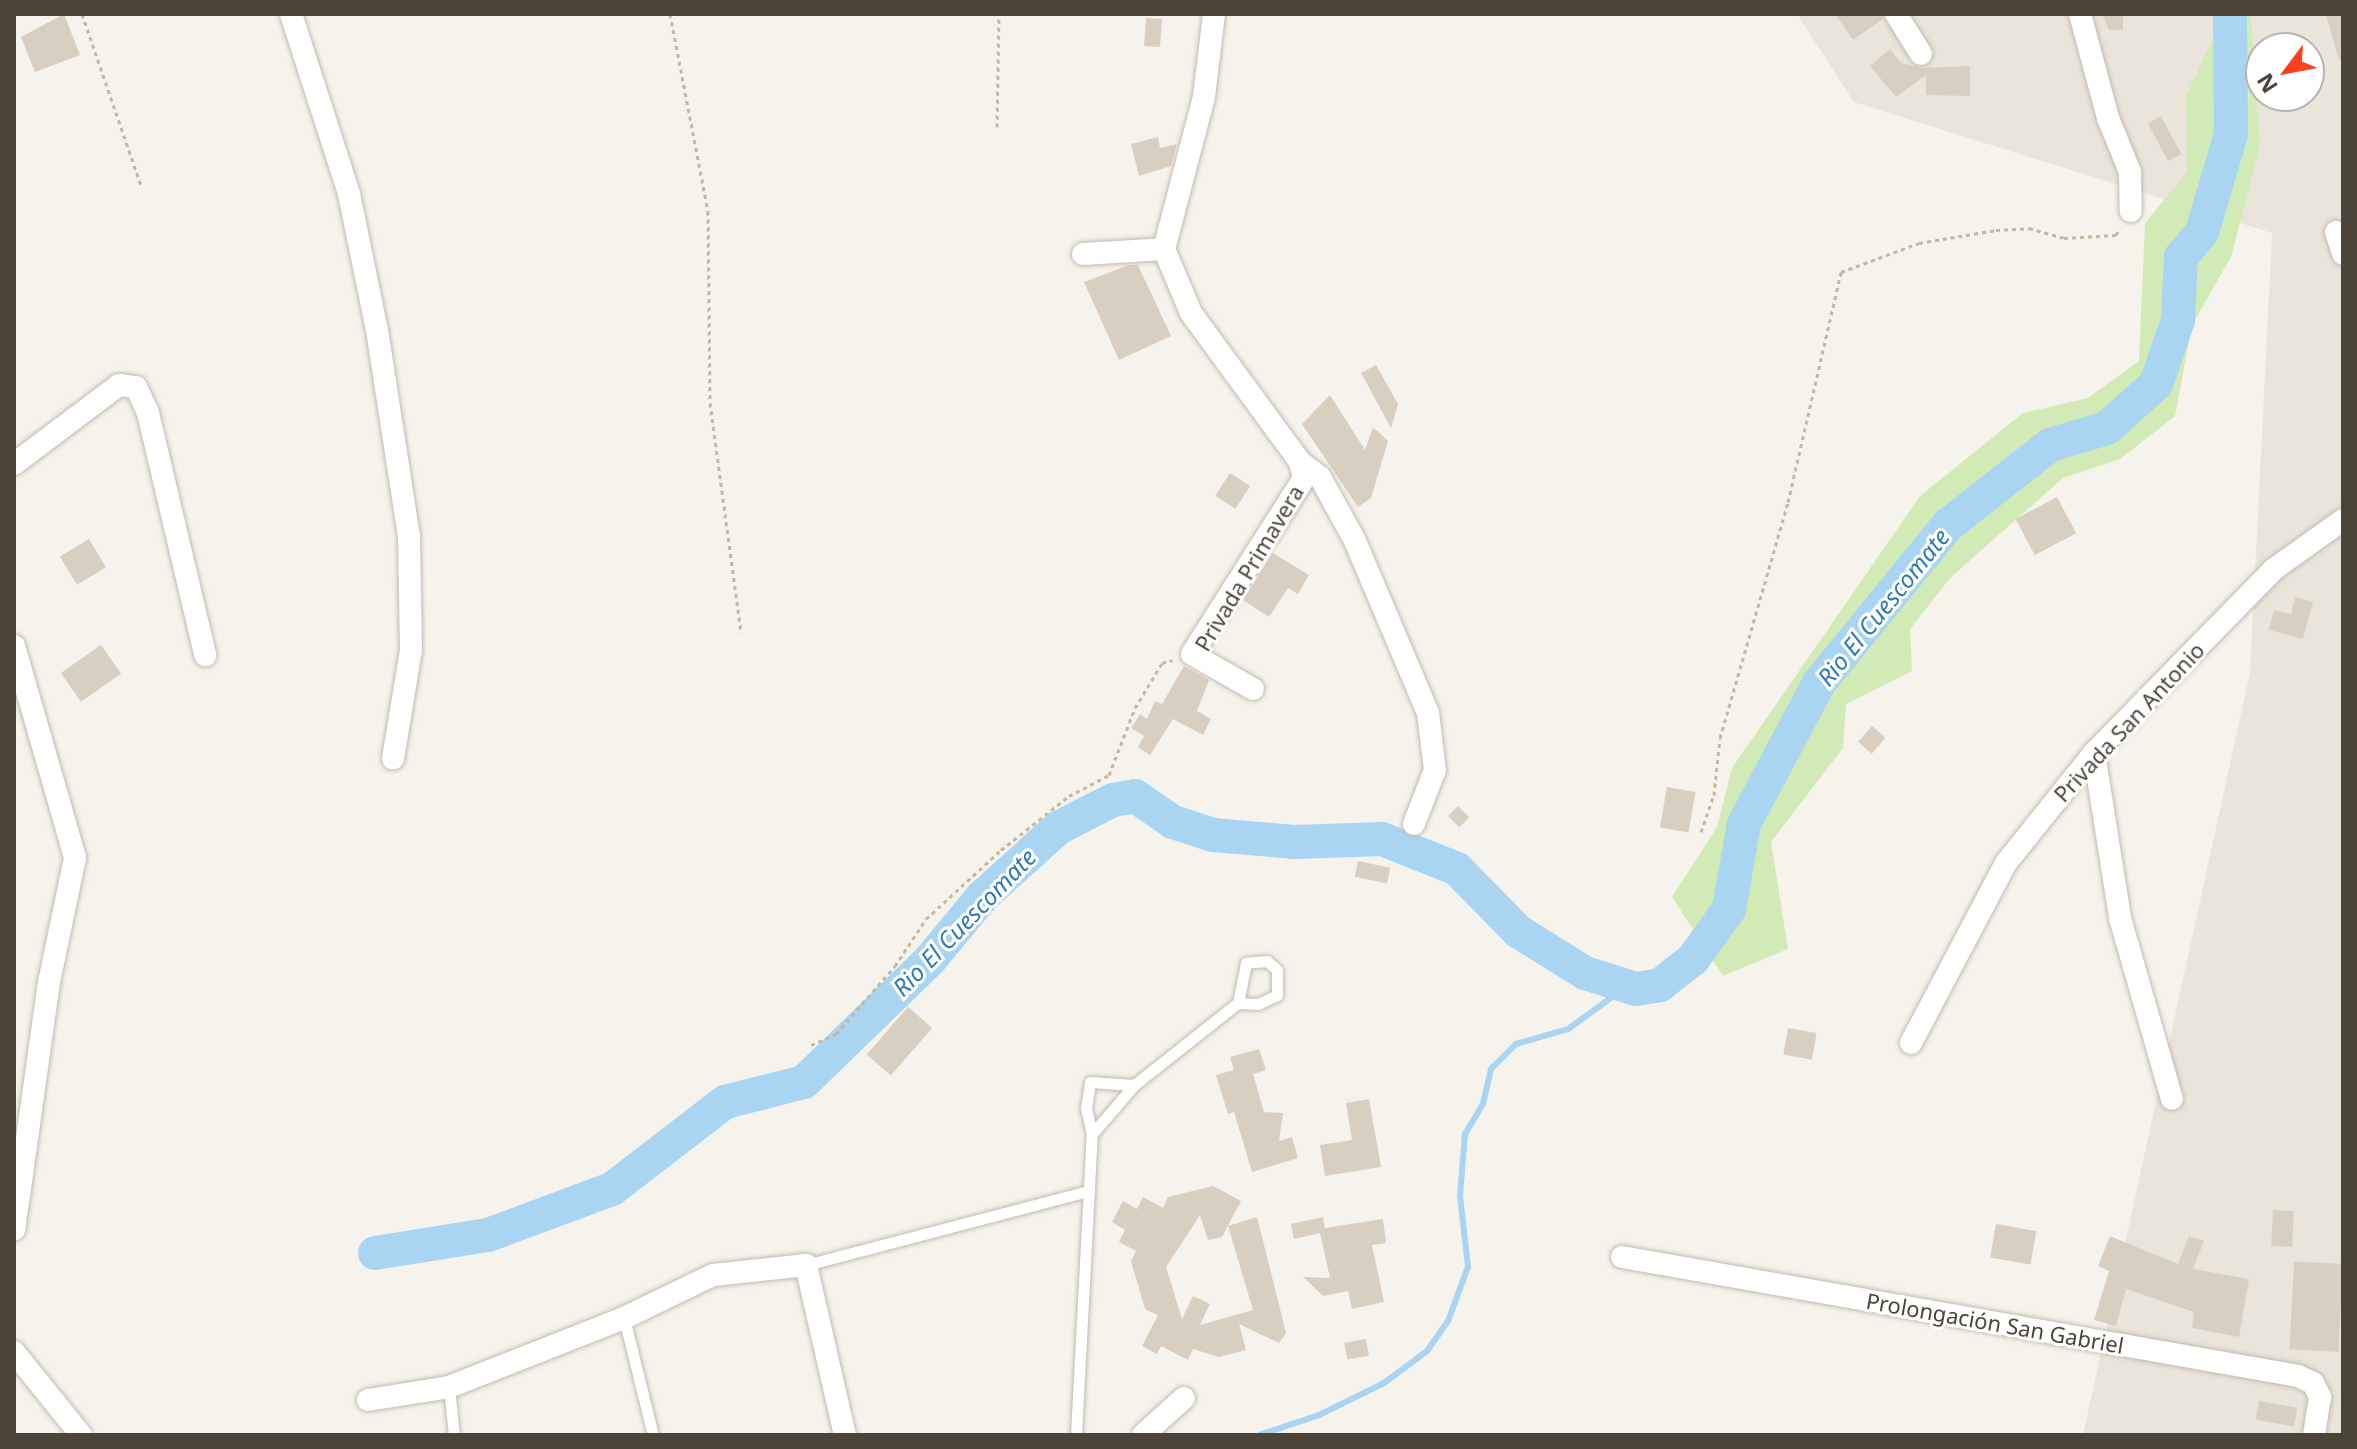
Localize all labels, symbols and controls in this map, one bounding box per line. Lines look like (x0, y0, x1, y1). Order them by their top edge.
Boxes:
north arrow (2245, 32, 2325, 112)
text: N (2249, 68, 2284, 99)
street label: Privada Primavera (1189, 480, 1309, 656)
water label: Rio El Cuescomate (1811, 523, 1955, 691)
street label: Privada San Antonio (2048, 637, 2210, 807)
water label: Rio El Cuescomate (886, 842, 1042, 1002)
street label: Prolongación San Gabriel (1864, 1287, 2126, 1359)

